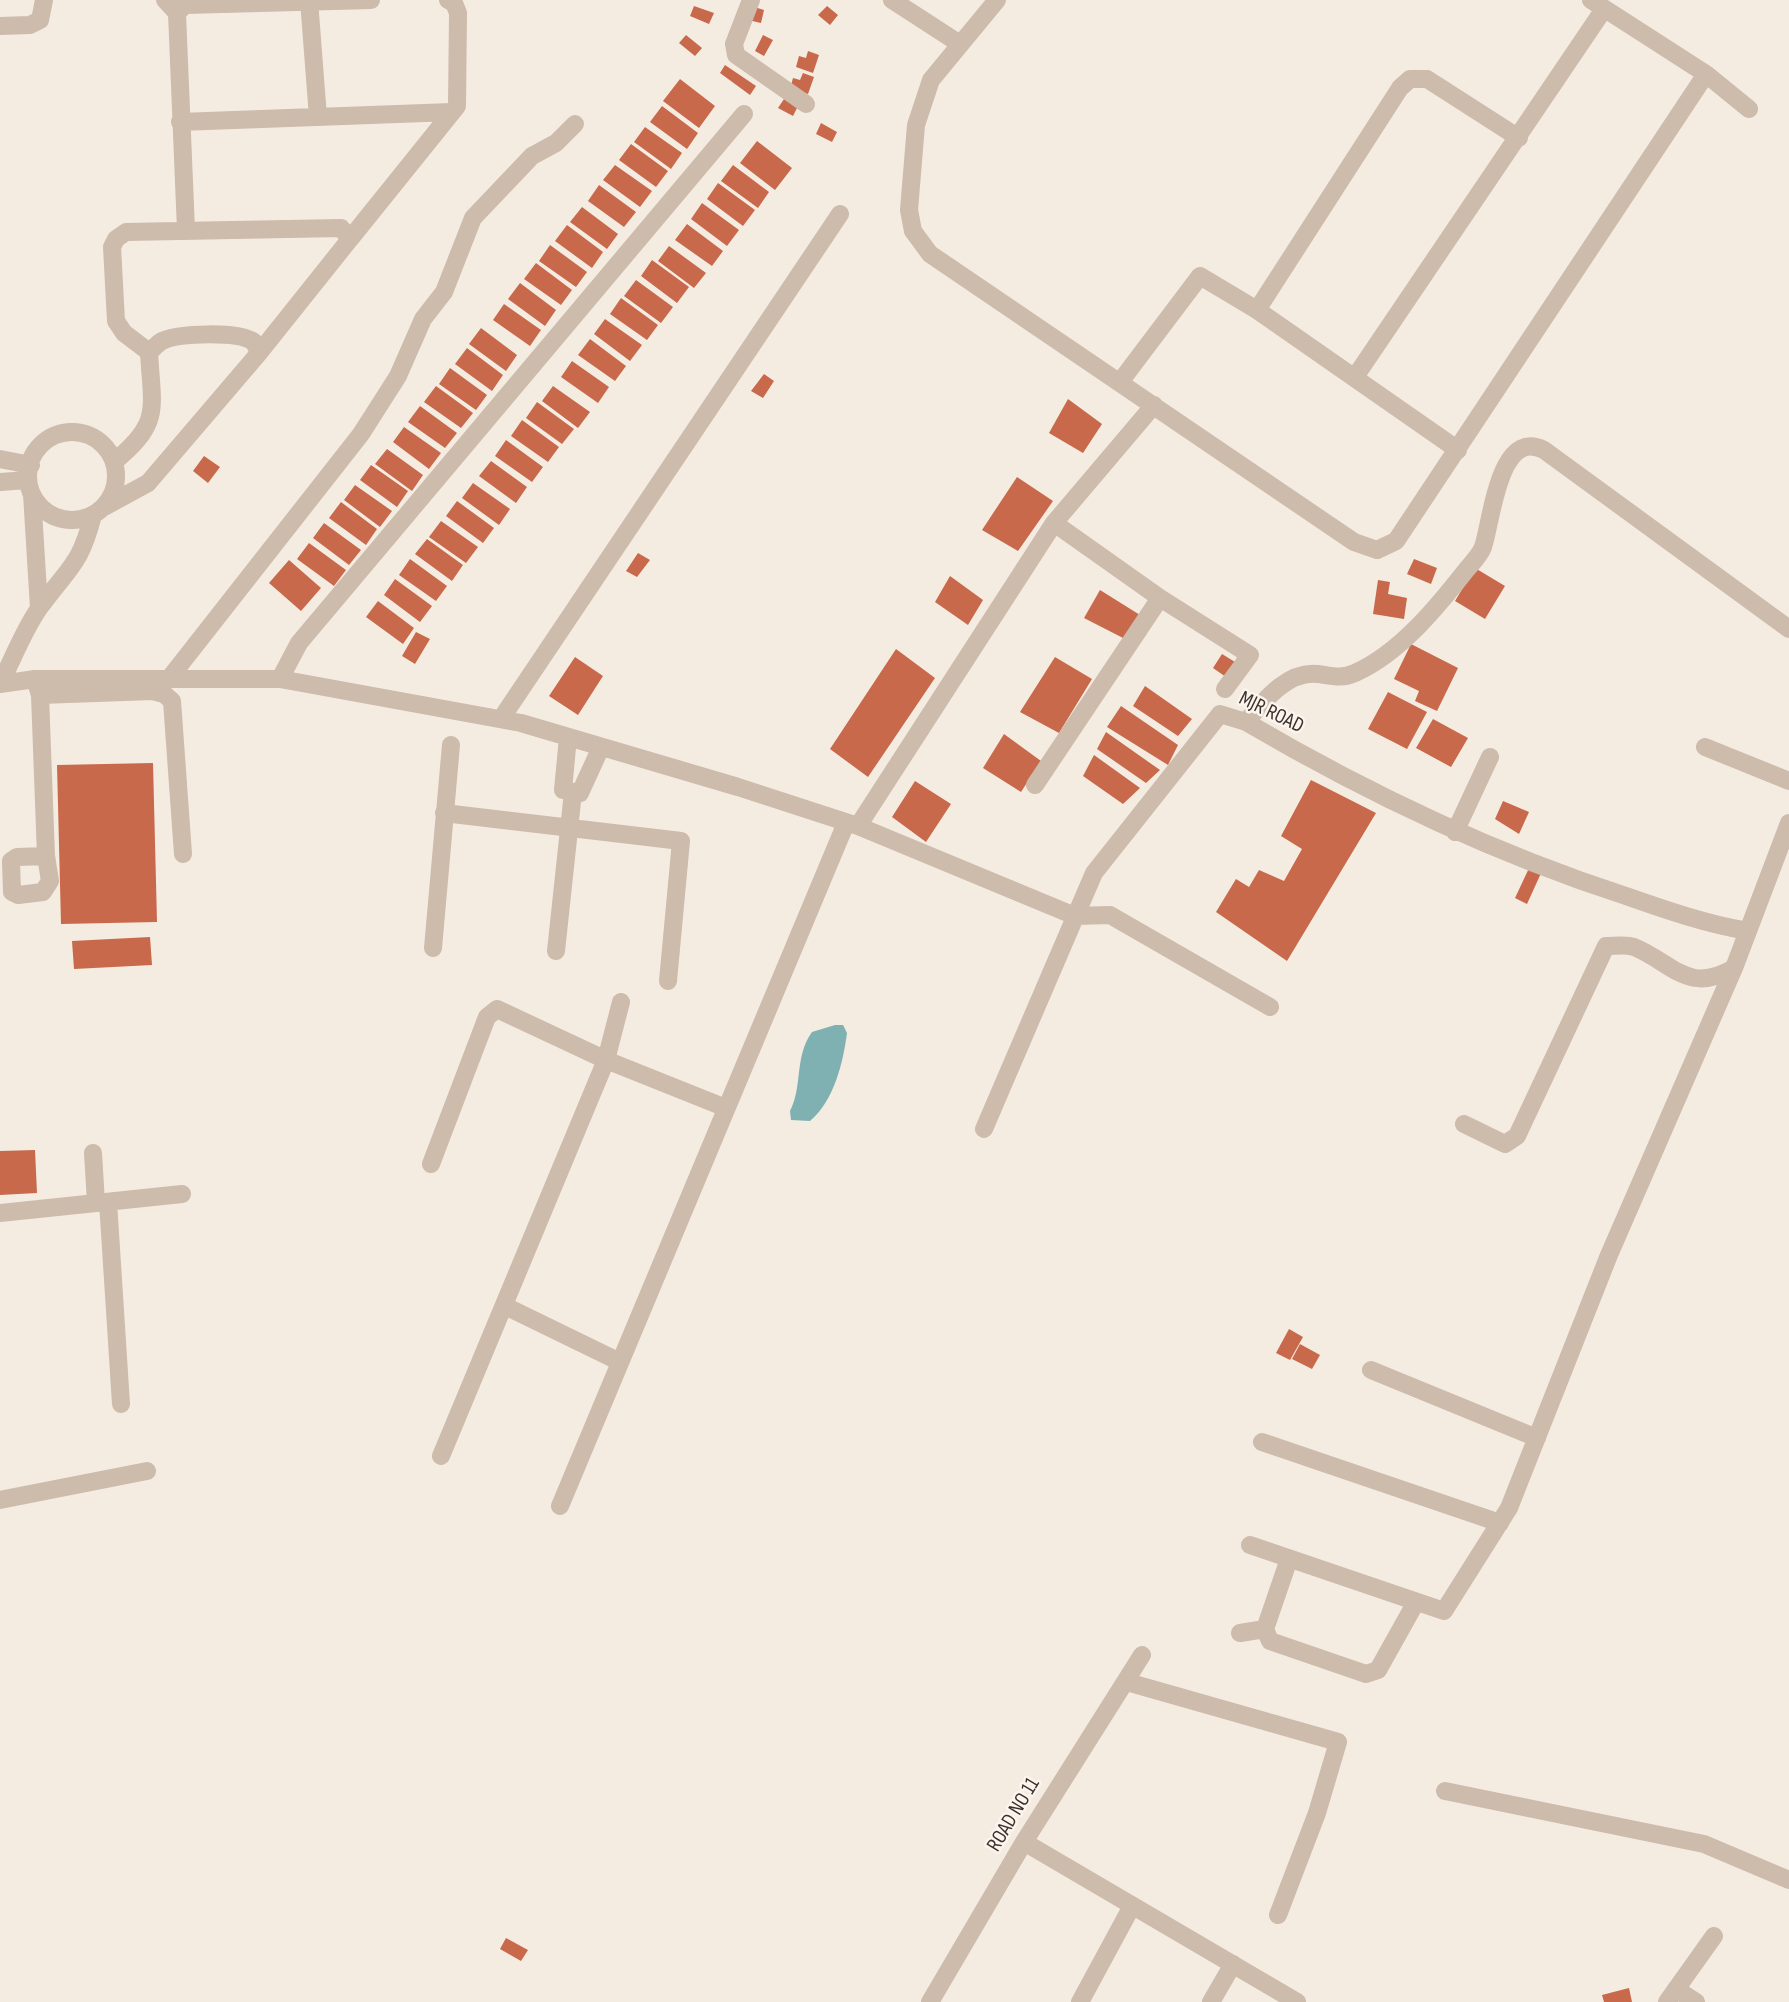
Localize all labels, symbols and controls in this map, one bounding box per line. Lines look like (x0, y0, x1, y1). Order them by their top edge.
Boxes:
street label: MJR ROAD (1234, 687, 1308, 739)
street label: ROAD NO 11 (982, 1774, 1046, 1856)

